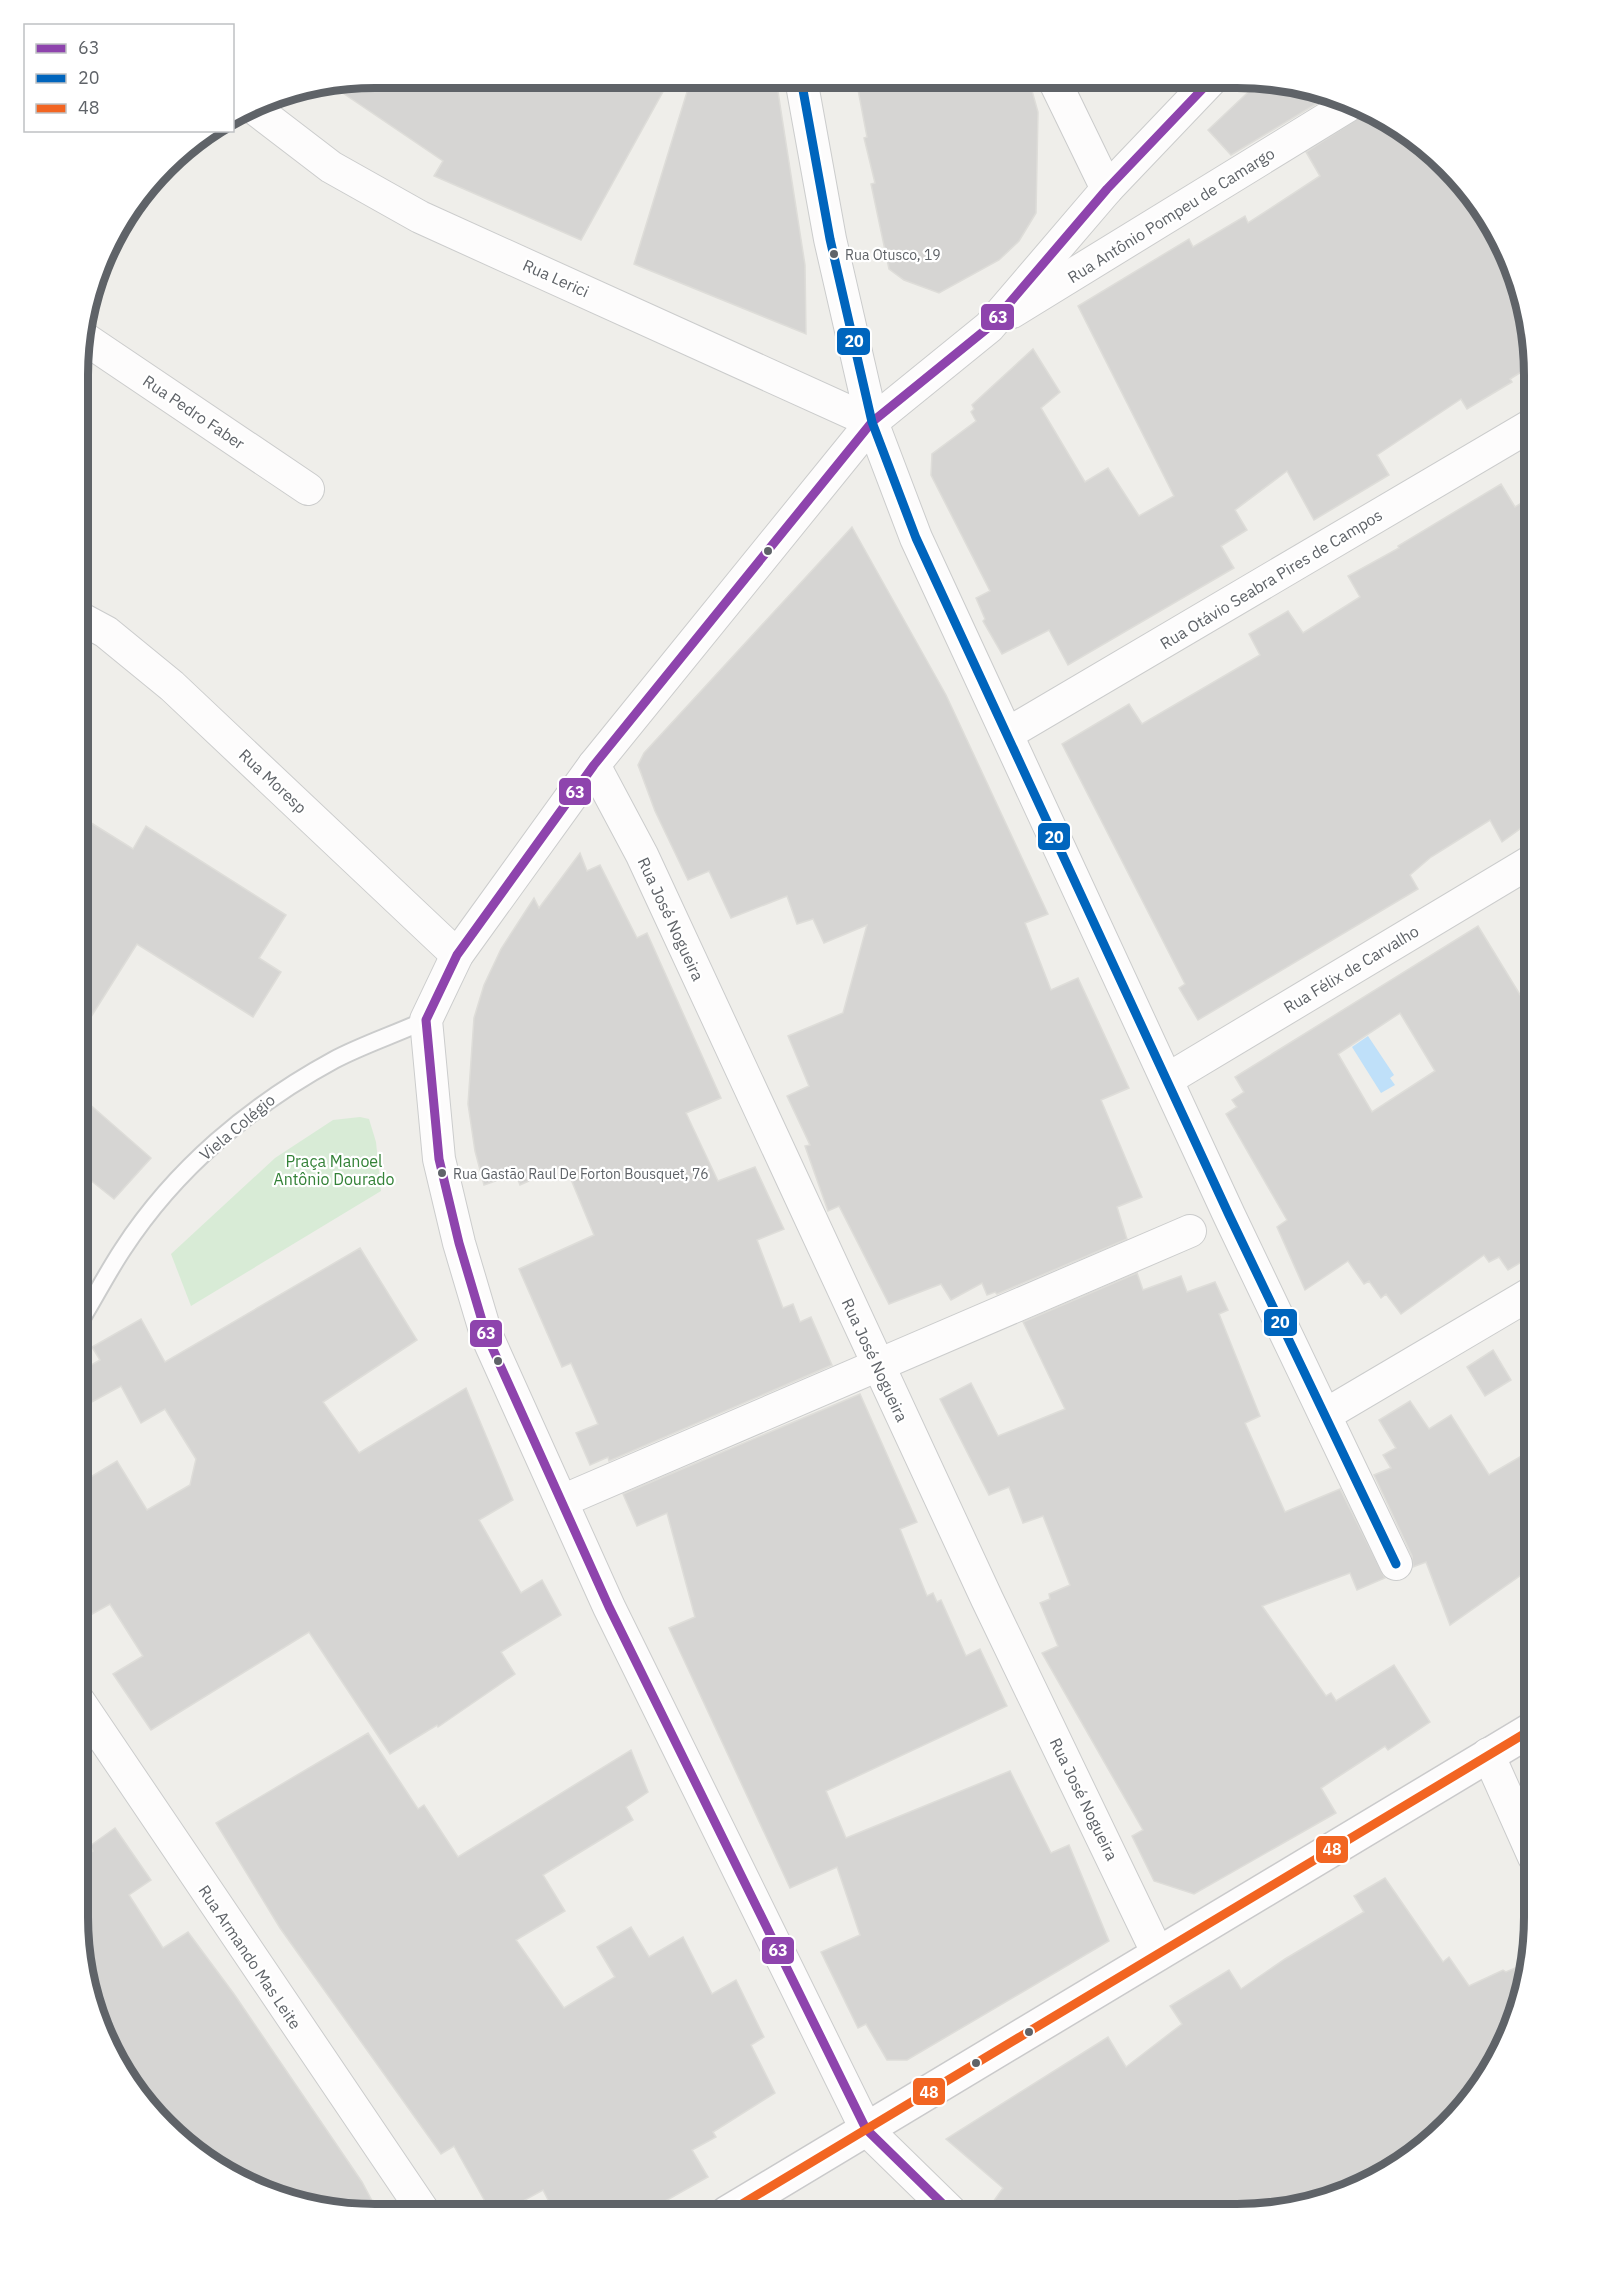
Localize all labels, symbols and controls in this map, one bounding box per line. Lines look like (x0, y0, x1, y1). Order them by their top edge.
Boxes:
legend (24, 24, 234, 132)
text: 63 (78, 36, 100, 59)
text: 20 (78, 66, 100, 89)
text: 48 (78, 96, 100, 119)
street label: Rua Antônio Pompeu de Camargo (1064, 143, 1278, 287)
place label: Rua Otusco, 19 (845, 246, 941, 264)
marker: Rua Otusco, 19 (828, 248, 840, 260)
street label: Rua Lerici (520, 255, 592, 301)
line badge: 63 (980, 303, 1015, 331)
text: 63 (988, 307, 1008, 327)
line badge: 20 (836, 327, 871, 356)
text: 20 (844, 331, 864, 351)
street label: Rua Pedro Faber (139, 371, 249, 453)
street label: Rua Otávio Seabra Pires de Campos (1156, 505, 1386, 653)
unlabelled marker (762, 545, 774, 557)
street label: Rua Moresp (235, 745, 311, 817)
line badge: 63 (558, 777, 592, 806)
text: 63 (565, 782, 585, 802)
line badge: 20 (1037, 822, 1071, 851)
text: 20 (1044, 827, 1064, 847)
street label: Rua José Nogueira (634, 854, 709, 984)
street label: Rua Félix de Carvalho (1280, 921, 1422, 1017)
street label: Viela Colégio (195, 1090, 279, 1164)
park label: Praça Manoel Antônio Dourado (273, 1151, 395, 1189)
place label: Rua Gastão Raul De Forton Bousquet, 76 (453, 1165, 709, 1183)
marker: Rua Gastão Raul De Forton Bousquet, 76 (436, 1167, 448, 1179)
street label: Rua José Nogueira (838, 1295, 913, 1425)
line badge: 20 (1263, 1308, 1298, 1337)
text: 20 (1270, 1312, 1290, 1332)
line badge: 63 (469, 1319, 503, 1348)
text: 63 (476, 1323, 496, 1343)
unlabelled marker (492, 1355, 504, 1367)
street label: Rua José Nogueira (1046, 1734, 1123, 1864)
line badge: 48 (1315, 1835, 1349, 1864)
text: 48 (1322, 1839, 1342, 1859)
street label: Rua Armando Mas Leite (194, 1881, 306, 2033)
line badge: 63 (761, 1936, 795, 1965)
text: 63 (768, 1940, 788, 1960)
unlabelled marker (1023, 2026, 1035, 2038)
unlabelled marker (970, 2057, 982, 2069)
line badge: 48 (912, 2077, 946, 2106)
text: 48 (919, 2082, 939, 2102)

